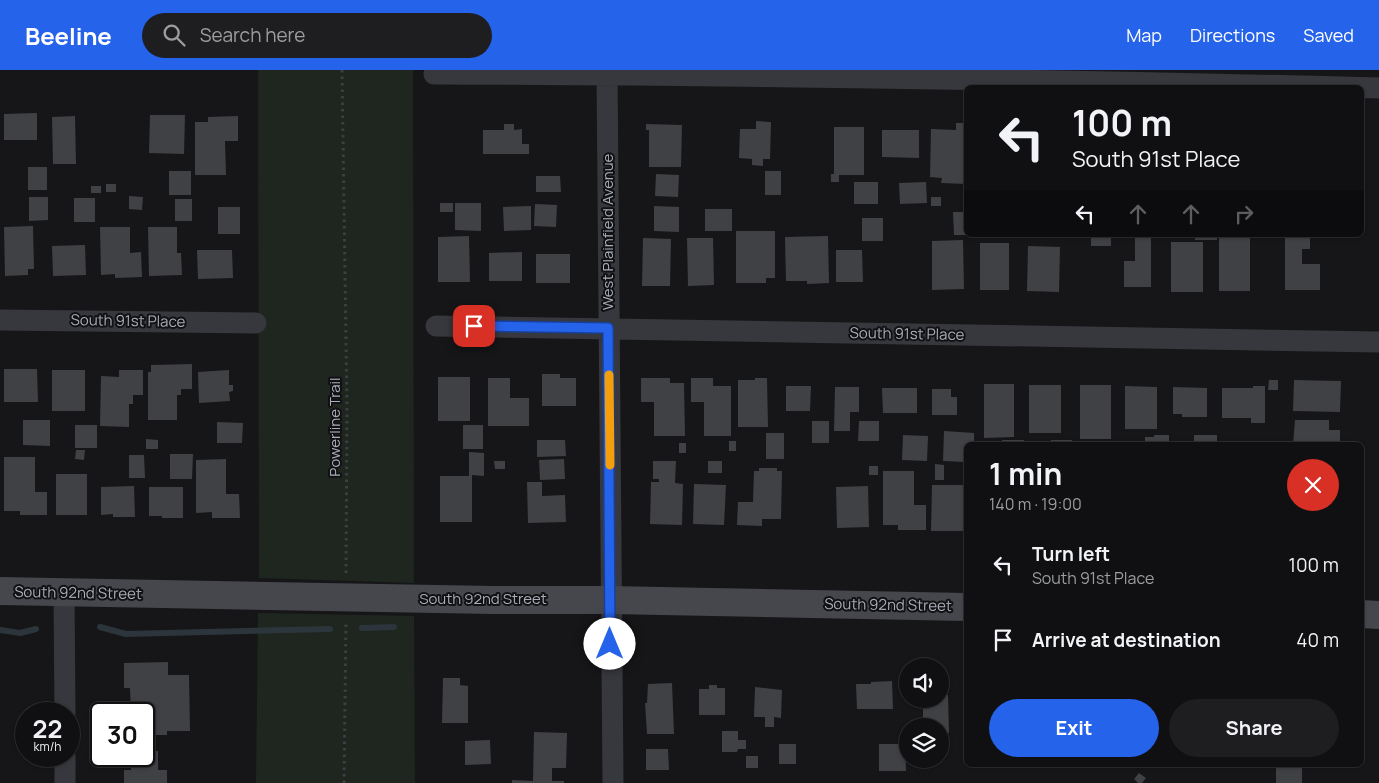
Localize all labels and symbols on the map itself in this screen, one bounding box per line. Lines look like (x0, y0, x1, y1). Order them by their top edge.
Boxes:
street label: West Plainfield Avenue (597, 153, 618, 310)
pin (453, 305, 495, 347)
street label: South 91st Place (70, 309, 186, 332)
street label: South 91st Place (849, 322, 965, 345)
street label: Powerline Trail (324, 377, 345, 477)
street label: South 92nd Street (14, 581, 142, 604)
street label: South 92nd Street (419, 588, 547, 609)
street label: South 92nd Street (824, 593, 952, 616)
position arrow (583, 617, 635, 669)
speed limit sign: 30 (90, 702, 155, 767)

